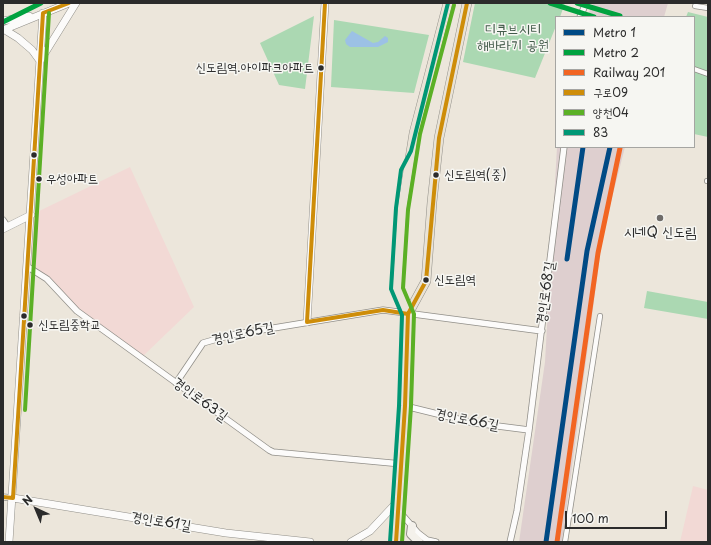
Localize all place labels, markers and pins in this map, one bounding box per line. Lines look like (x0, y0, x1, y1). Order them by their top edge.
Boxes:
place label: 신도림역.아이파크아파트 (195, 60, 314, 76)
marker: 신도림역.아이파크아파트 (316, 63, 326, 73)
unlabelled marker (29, 150, 39, 160)
place label: 신도림역(중) (444, 167, 507, 183)
marker: 신도림역(중) (431, 170, 441, 180)
place label: 우성아파트 (46, 171, 98, 187)
marker: 우성아파트 (34, 174, 44, 184)
marker: 시네Q 신도림 (655, 213, 665, 223)
place label: 시네Q 신도림 (624, 225, 696, 241)
place label: 신도림역 (434, 272, 476, 288)
marker: 신도림역 (421, 275, 431, 285)
unlabelled marker (19, 311, 29, 321)
place label: 신도림중학교 (38, 317, 101, 333)
marker: 신도림중학교 (25, 320, 35, 330)

